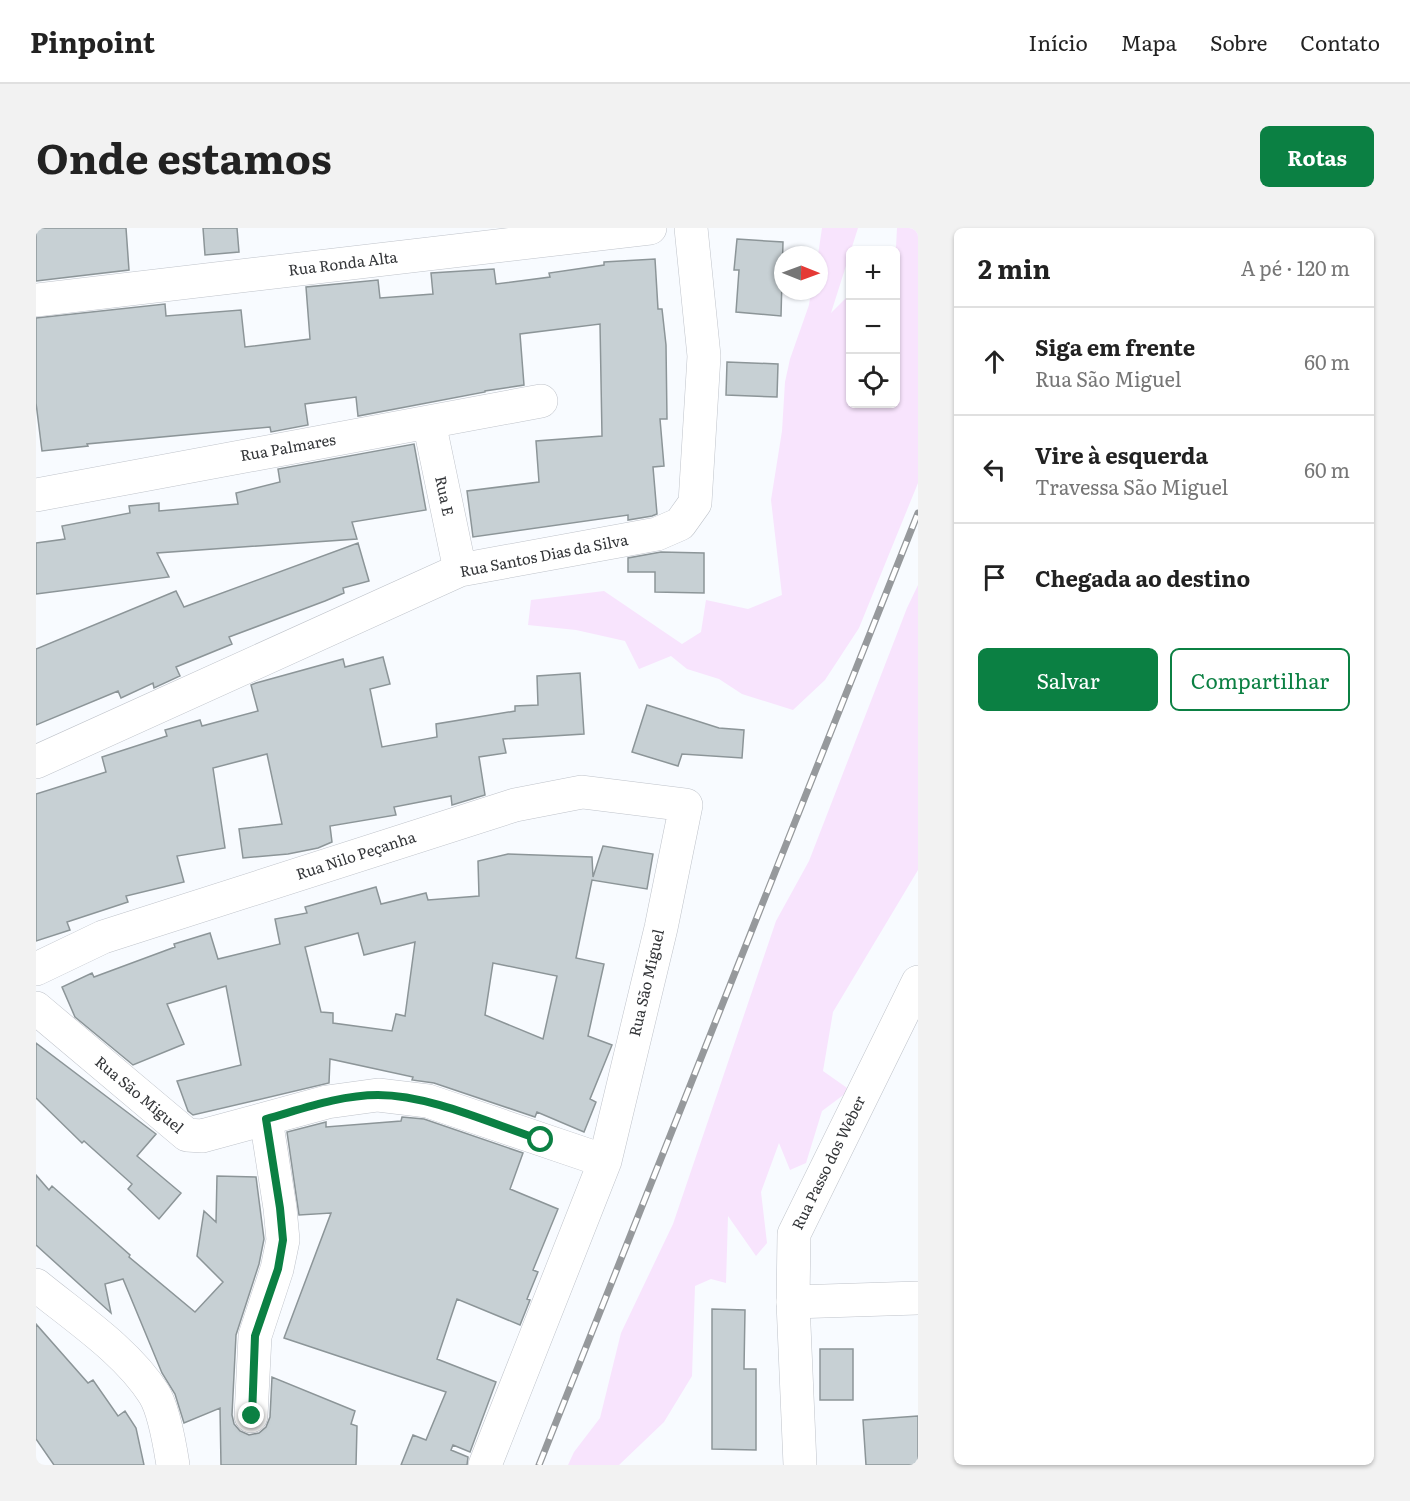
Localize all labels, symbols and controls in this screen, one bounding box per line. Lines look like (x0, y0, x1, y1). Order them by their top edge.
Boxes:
text: Pinpoint (30, 20, 155, 62)
text: Início (1029, 26, 1088, 57)
text: Mapa (1121, 26, 1177, 57)
text: Sobre (1210, 26, 1267, 57)
text: Contato (1300, 26, 1380, 57)
text: Onde estamos (36, 125, 332, 187)
button: Rotas (1260, 126, 1374, 187)
street label: Rua Ronda Alta (287, 244, 400, 281)
north arrow (774, 246, 828, 300)
map controls (846, 246, 900, 408)
button: + (846, 246, 900, 300)
text: 2 min (978, 248, 1051, 287)
text: A pé · 120 m (1241, 252, 1350, 282)
button: − (846, 300, 900, 354)
text: Siga em frente (1035, 330, 1195, 363)
icon: ahead (978, 345, 1011, 378)
text: 60 m (1304, 346, 1350, 376)
button: locate (846, 354, 900, 408)
text: Rua São Miguel (1035, 363, 1181, 393)
street label: Rua Palmares (238, 427, 338, 466)
text: Vire à esquerda (1035, 438, 1208, 471)
icon: left (978, 453, 1011, 486)
text: 60 m (1304, 454, 1350, 484)
text: Travessa São Miguel (1035, 471, 1228, 501)
street label: Rua E (430, 474, 461, 518)
street label: Rua Santos Dias da Silva (458, 527, 631, 582)
icon: arrive (978, 561, 1011, 594)
text: Chegada ao destino (1035, 561, 1250, 594)
button: Salvar (978, 648, 1158, 711)
button: Compartilhar (1170, 648, 1350, 711)
street label: Rua Nilo Peçanha (293, 824, 419, 885)
street label: Rua São Miguel (622, 927, 669, 1039)
street label: Rua São Miguel (91, 1050, 189, 1138)
street label: Rua Passo dos Weber (785, 1091, 870, 1233)
route start (527, 1126, 553, 1152)
route end (238, 1402, 264, 1428)

